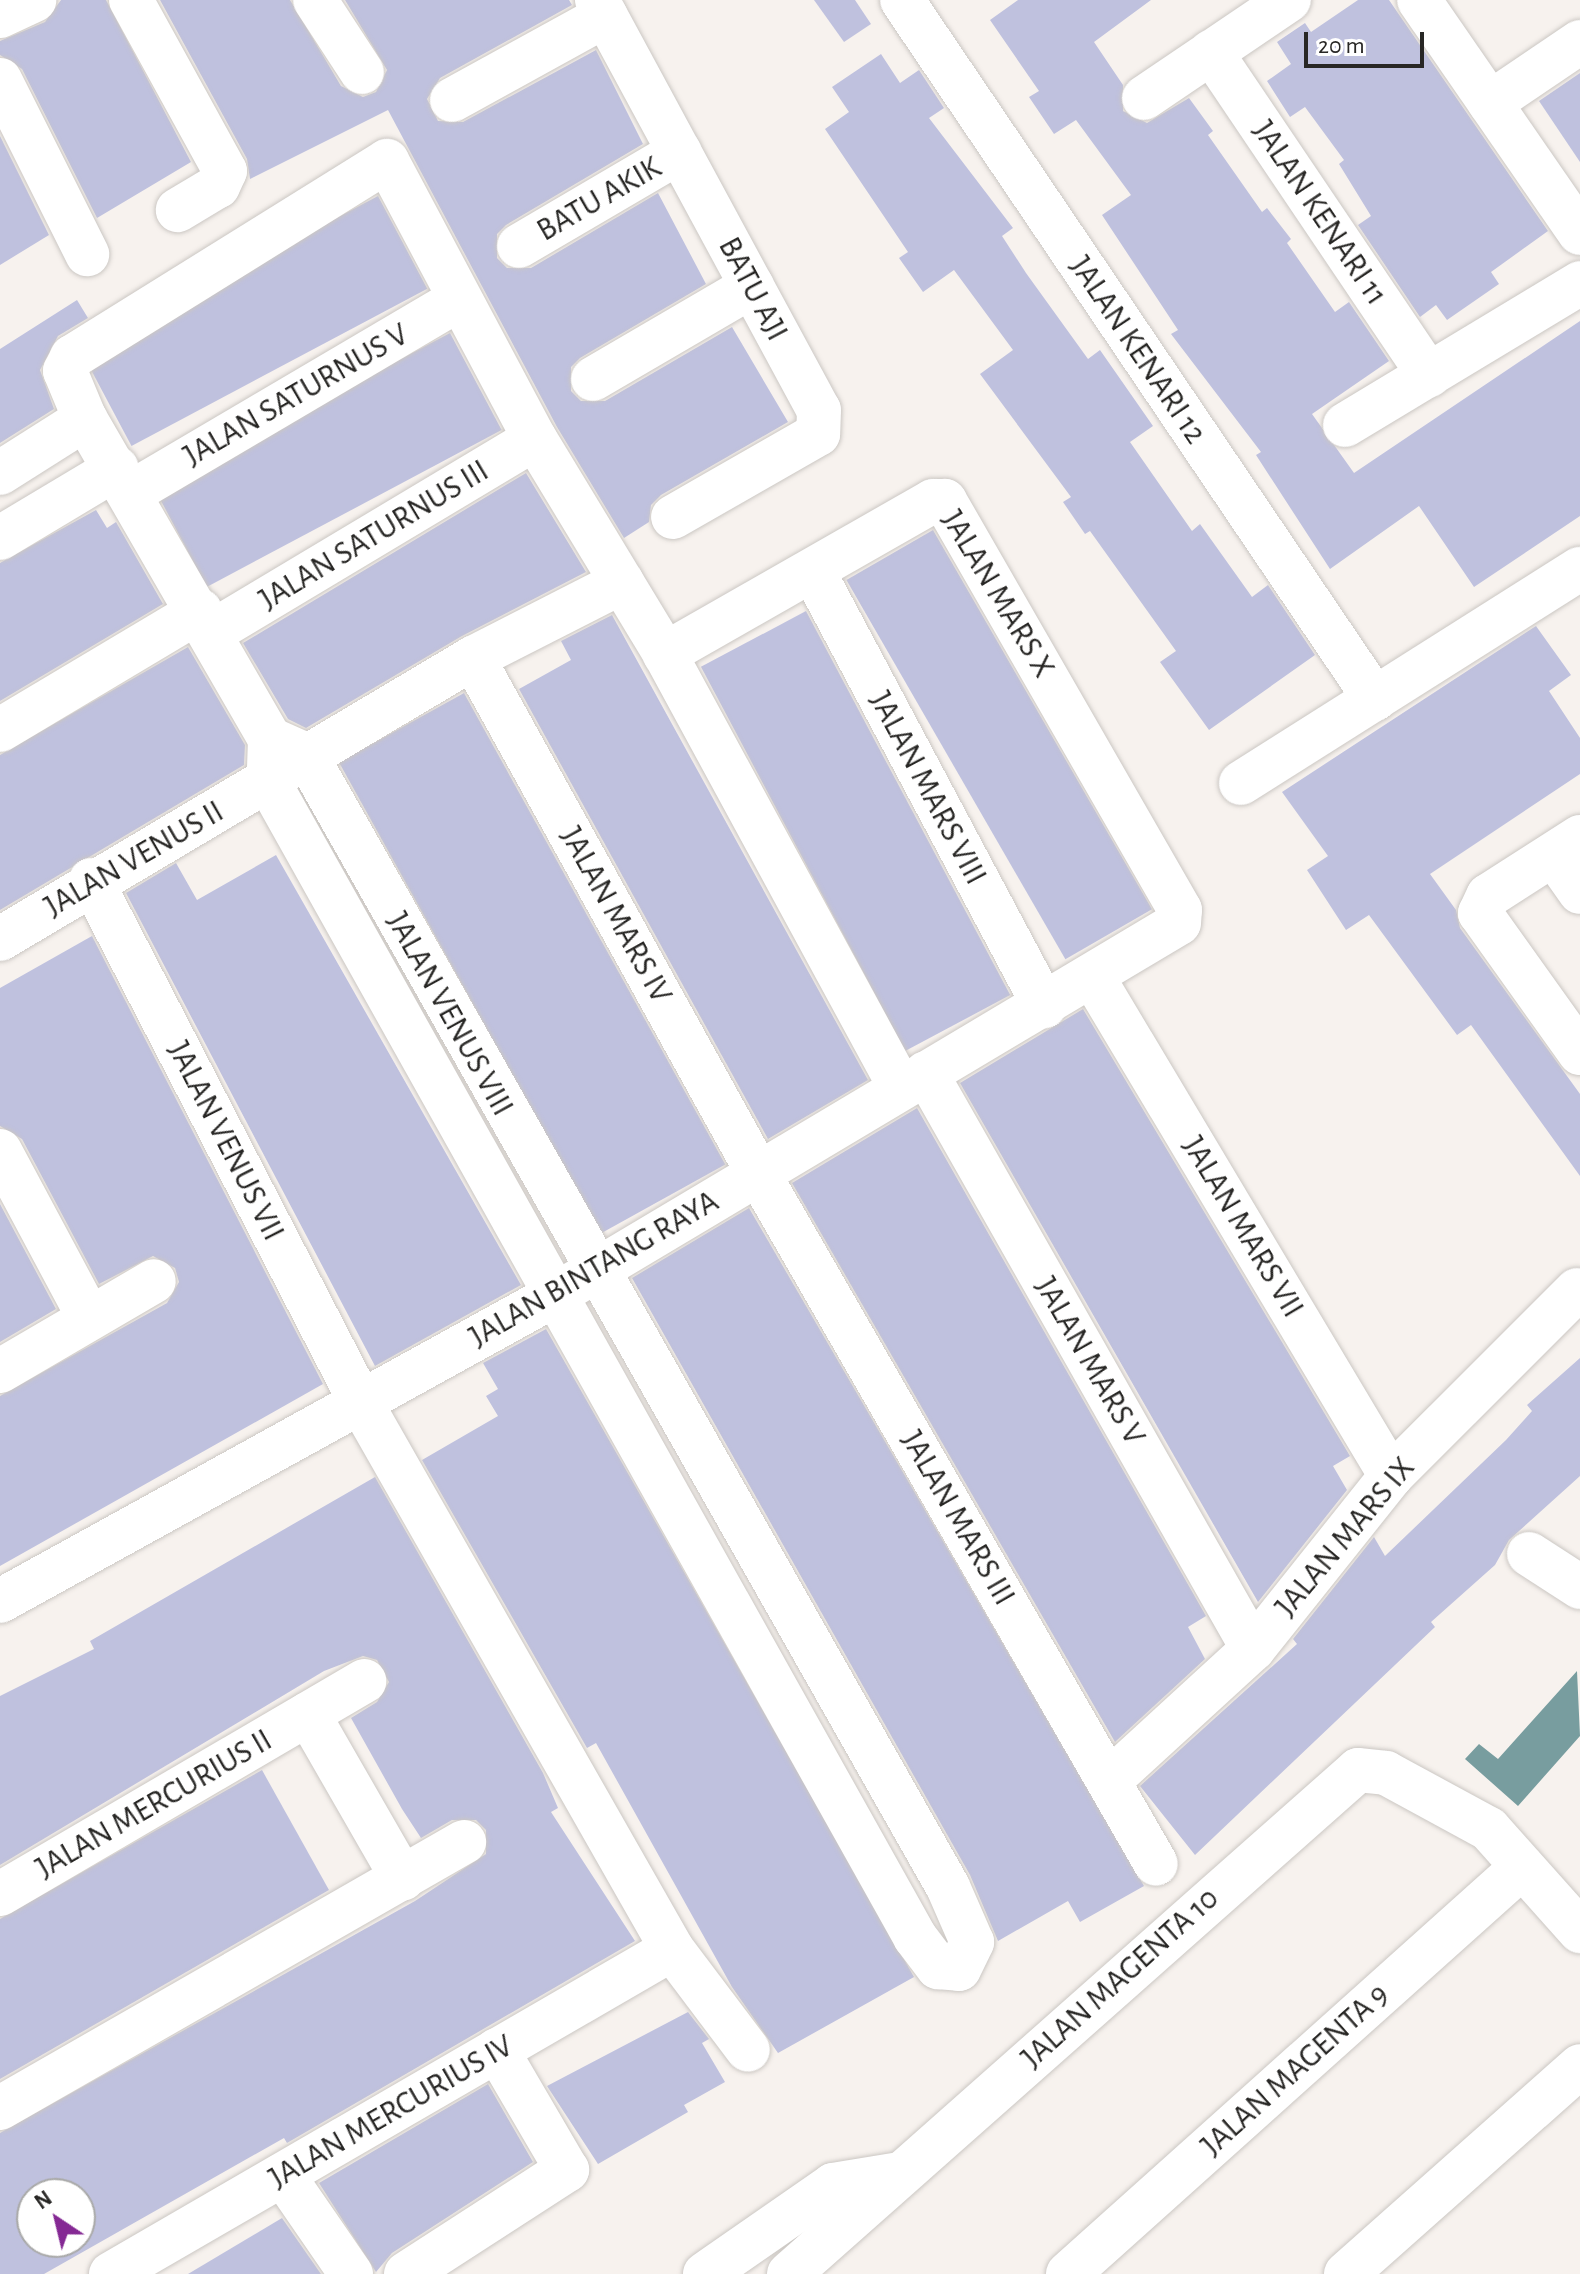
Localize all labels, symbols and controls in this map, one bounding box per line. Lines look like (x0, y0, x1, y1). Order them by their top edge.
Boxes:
scale bar (1308, 16, 1428, 66)
text: 20 m (1318, 34, 1365, 58)
street label: JALAN KENARI 11 (1244, 113, 1396, 313)
street label: BATU AKIK (530, 148, 668, 250)
street label: BATU AJI (710, 231, 796, 347)
street label: JALAN KENARI 12 (1061, 249, 1215, 451)
street label: JALAN SATURNUS V (177, 315, 415, 475)
street label: JALAN SATURNUS III (252, 451, 496, 619)
street label: JALAN MARS X (933, 503, 1063, 685)
street label: JALAN MARS VIII (861, 685, 995, 891)
street label: JALAN VENUS II (38, 792, 230, 926)
street label: JALAN MARS IV (552, 820, 680, 1010)
street label: JALAN VENUS VIII (378, 905, 522, 1123)
street label: JALAN VENUS VII (159, 1035, 293, 1247)
street label: JALAN MARS VII (1174, 1129, 1312, 1325)
street label: JALAN BINTANG RAYA (463, 1182, 725, 1356)
street label: JALAN MARS V (1027, 1270, 1153, 1452)
street label: JALAN MARS III (893, 1424, 1023, 1612)
street label: JALAN MARS IX (1267, 1449, 1423, 1625)
street label: JALAN MERCURIUS II (29, 1721, 279, 1887)
street label: JALAN MAGENTA 10 (1013, 1879, 1227, 2077)
street label: JALAN MAGENTA 9 (1193, 1976, 1397, 2164)
street label: JALAN MERCURIUS IV (262, 2027, 520, 2197)
north arrow (16, 2178, 96, 2258)
text: N (31, 2187, 56, 2213)

